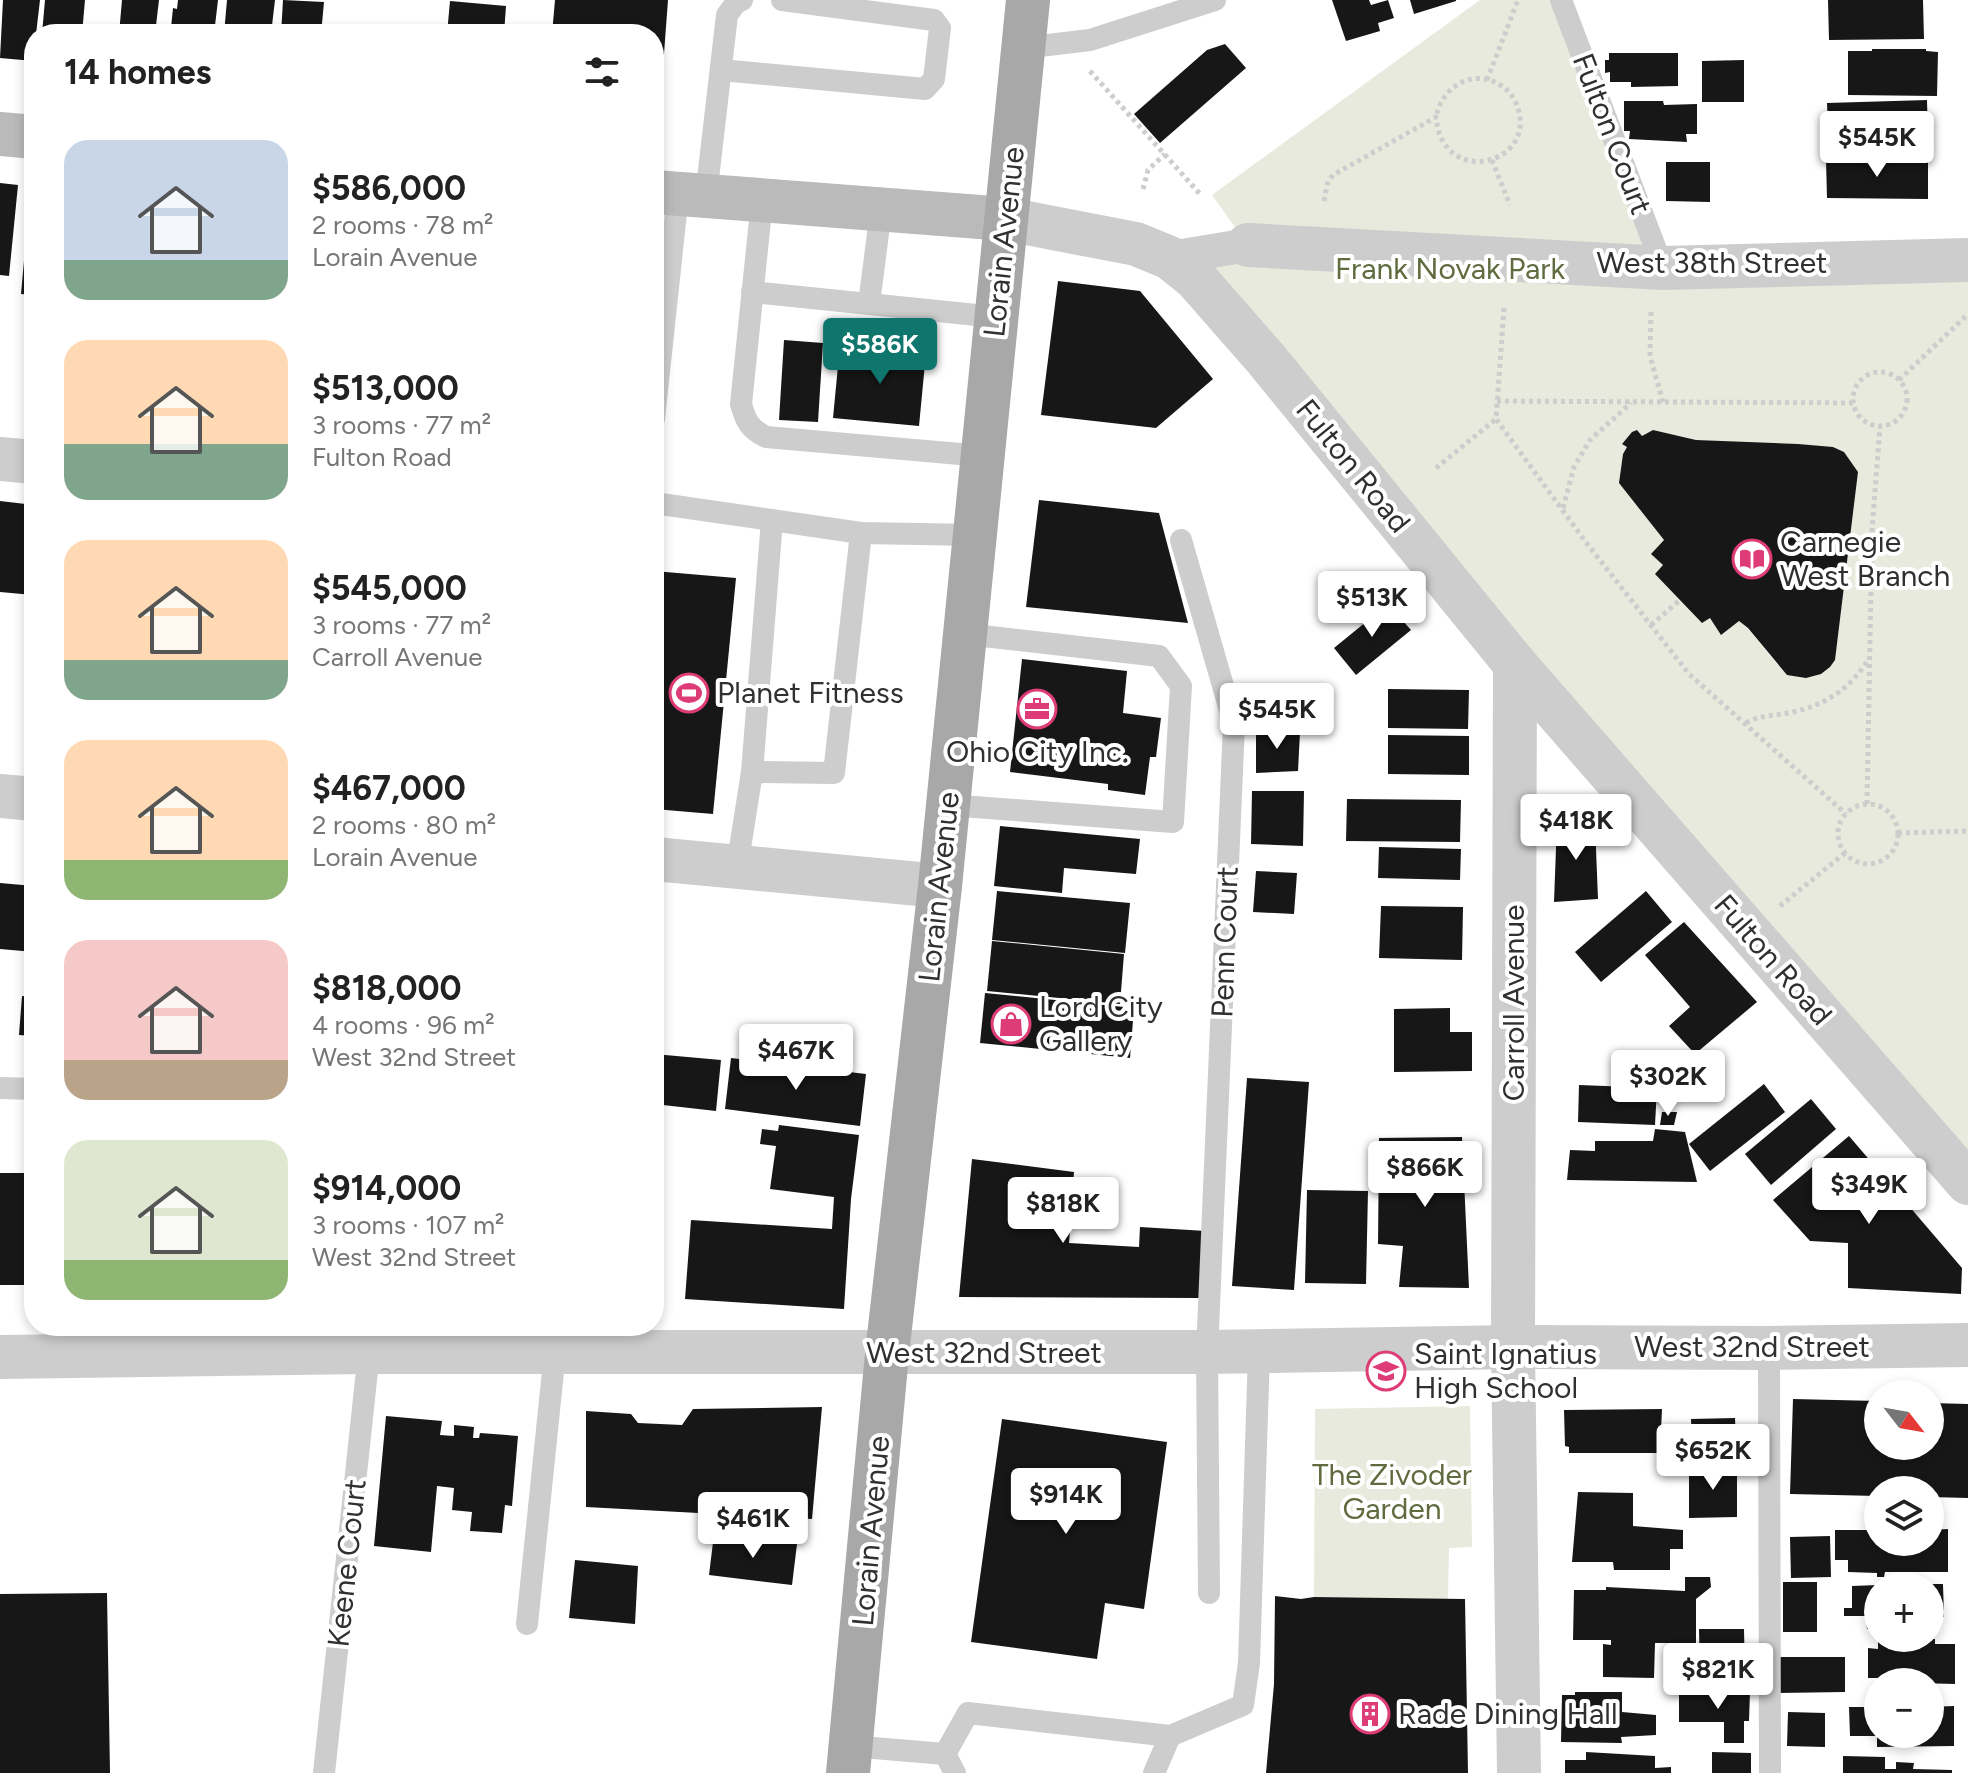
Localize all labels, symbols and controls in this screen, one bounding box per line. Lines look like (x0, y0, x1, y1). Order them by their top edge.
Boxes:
street label: Fulton Court (1565, 48, 1660, 220)
icon: filters (580, 50, 624, 94)
text: 14 homes (64, 52, 211, 93)
pin: $545K (1821, 111, 1933, 179)
text: $545K (1838, 121, 1916, 153)
street label: Lorain Avenue (975, 145, 1032, 339)
text: $586,000 (312, 168, 466, 209)
icon: home (128, 172, 224, 268)
text: 2 rooms · 78 m² (312, 209, 493, 241)
text: Lorain Avenue (312, 241, 478, 273)
street label: West 38th Street (1597, 244, 1827, 281)
park label: Frank Novak Park (1335, 250, 1565, 287)
pin: $586K (824, 318, 936, 386)
text: $586K (841, 328, 919, 360)
text: $513,000 (312, 368, 459, 409)
icon: home (128, 372, 224, 468)
street label: Fulton Road (1288, 391, 1418, 540)
text: 3 rooms · 77 m² (312, 409, 491, 441)
text: Fulton Road (312, 441, 452, 473)
place label: Carnegie West Branch (1780, 523, 1950, 594)
library icon: Carnegie West Branch (1731, 538, 1773, 580)
text: $545,000 (312, 568, 467, 609)
pin: $513K (1316, 571, 1428, 639)
icon: home (128, 572, 224, 668)
text: $513K (1336, 581, 1408, 613)
text: 3 rooms · 77 m² (312, 609, 491, 641)
text: Carroll Avenue (312, 641, 482, 673)
sports icon: Planet Fitness (668, 672, 710, 714)
place label: Planet Fitness (717, 674, 904, 711)
pin: $545K (1221, 683, 1333, 751)
office icon: Ohio City Inc. (1016, 688, 1058, 730)
text: $545K (1238, 693, 1316, 725)
place label: Ohio City Inc. (946, 733, 1128, 770)
text: $467,000 (312, 768, 466, 809)
icon: home (128, 772, 224, 868)
street label: Lorain Avenue (910, 790, 967, 984)
pin: $418K (1520, 794, 1632, 862)
text: $418K (1538, 804, 1614, 836)
text: 2 rooms · 80 m² (312, 809, 496, 841)
text: Lorain Avenue (312, 841, 478, 873)
street label: Penn Court (1203, 866, 1246, 1018)
street label: Fulton Road (1707, 887, 1840, 1033)
street label: Carroll Avenue (1495, 905, 1532, 1101)
text: $818,000 (312, 968, 462, 1009)
icon: home (128, 972, 224, 1068)
place label: Lord City Gallery (1039, 988, 1163, 1059)
shop icon: Lord City Gallery (990, 1003, 1032, 1045)
text: 4 rooms · 96 m² (312, 1009, 495, 1041)
pin: $467K (740, 1024, 852, 1092)
text: $467K (757, 1034, 835, 1066)
text: West 32nd Street (312, 1041, 516, 1073)
pin: $302K (1612, 1050, 1724, 1118)
text: $302K (1629, 1060, 1707, 1092)
pin: $866K (1369, 1141, 1481, 1209)
text: $866K (1386, 1151, 1464, 1183)
pin: $349K (1813, 1158, 1925, 1226)
text: $914,000 (312, 1168, 461, 1209)
text: $349K (1830, 1168, 1908, 1200)
icon: home (128, 1172, 224, 1268)
pin: $818K (1007, 1177, 1119, 1245)
text: $818K (1026, 1187, 1100, 1219)
text: 3 rooms · 107 m² (312, 1209, 505, 1241)
text: West 32nd Street (312, 1241, 516, 1273)
street label: West 32nd Street (1634, 1328, 1870, 1365)
street label: West 32nd Street (866, 1334, 1102, 1371)
place label: Saint Ignatius High School (1414, 1335, 1597, 1406)
school or university icon: Saint Ignatius High School (1365, 1350, 1407, 1392)
north arrow (1864, 1380, 1944, 1460)
map controls (1864, 1380, 1944, 1748)
pin: $652K (1657, 1424, 1769, 1492)
street label: Lorain Avenue (844, 1434, 897, 1628)
text: $652K (1675, 1434, 1751, 1466)
park label: The Zivoder Garden (1312, 1456, 1472, 1527)
pin: $914K (1010, 1468, 1122, 1536)
button: layers (1864, 1476, 1944, 1556)
street label: Keene Court (319, 1477, 374, 1649)
text: $914K (1029, 1478, 1103, 1510)
pin: $461K (697, 1492, 809, 1560)
text: $461K (716, 1502, 790, 1534)
button: + (1864, 1572, 1944, 1652)
pin: $821K (1662, 1643, 1774, 1711)
text: $821K (1681, 1653, 1755, 1685)
button: − (1864, 1668, 1944, 1748)
building icon: Rade Dining Hall (1349, 1693, 1391, 1735)
place label: Rade Dining Hall (1398, 1695, 1618, 1732)

